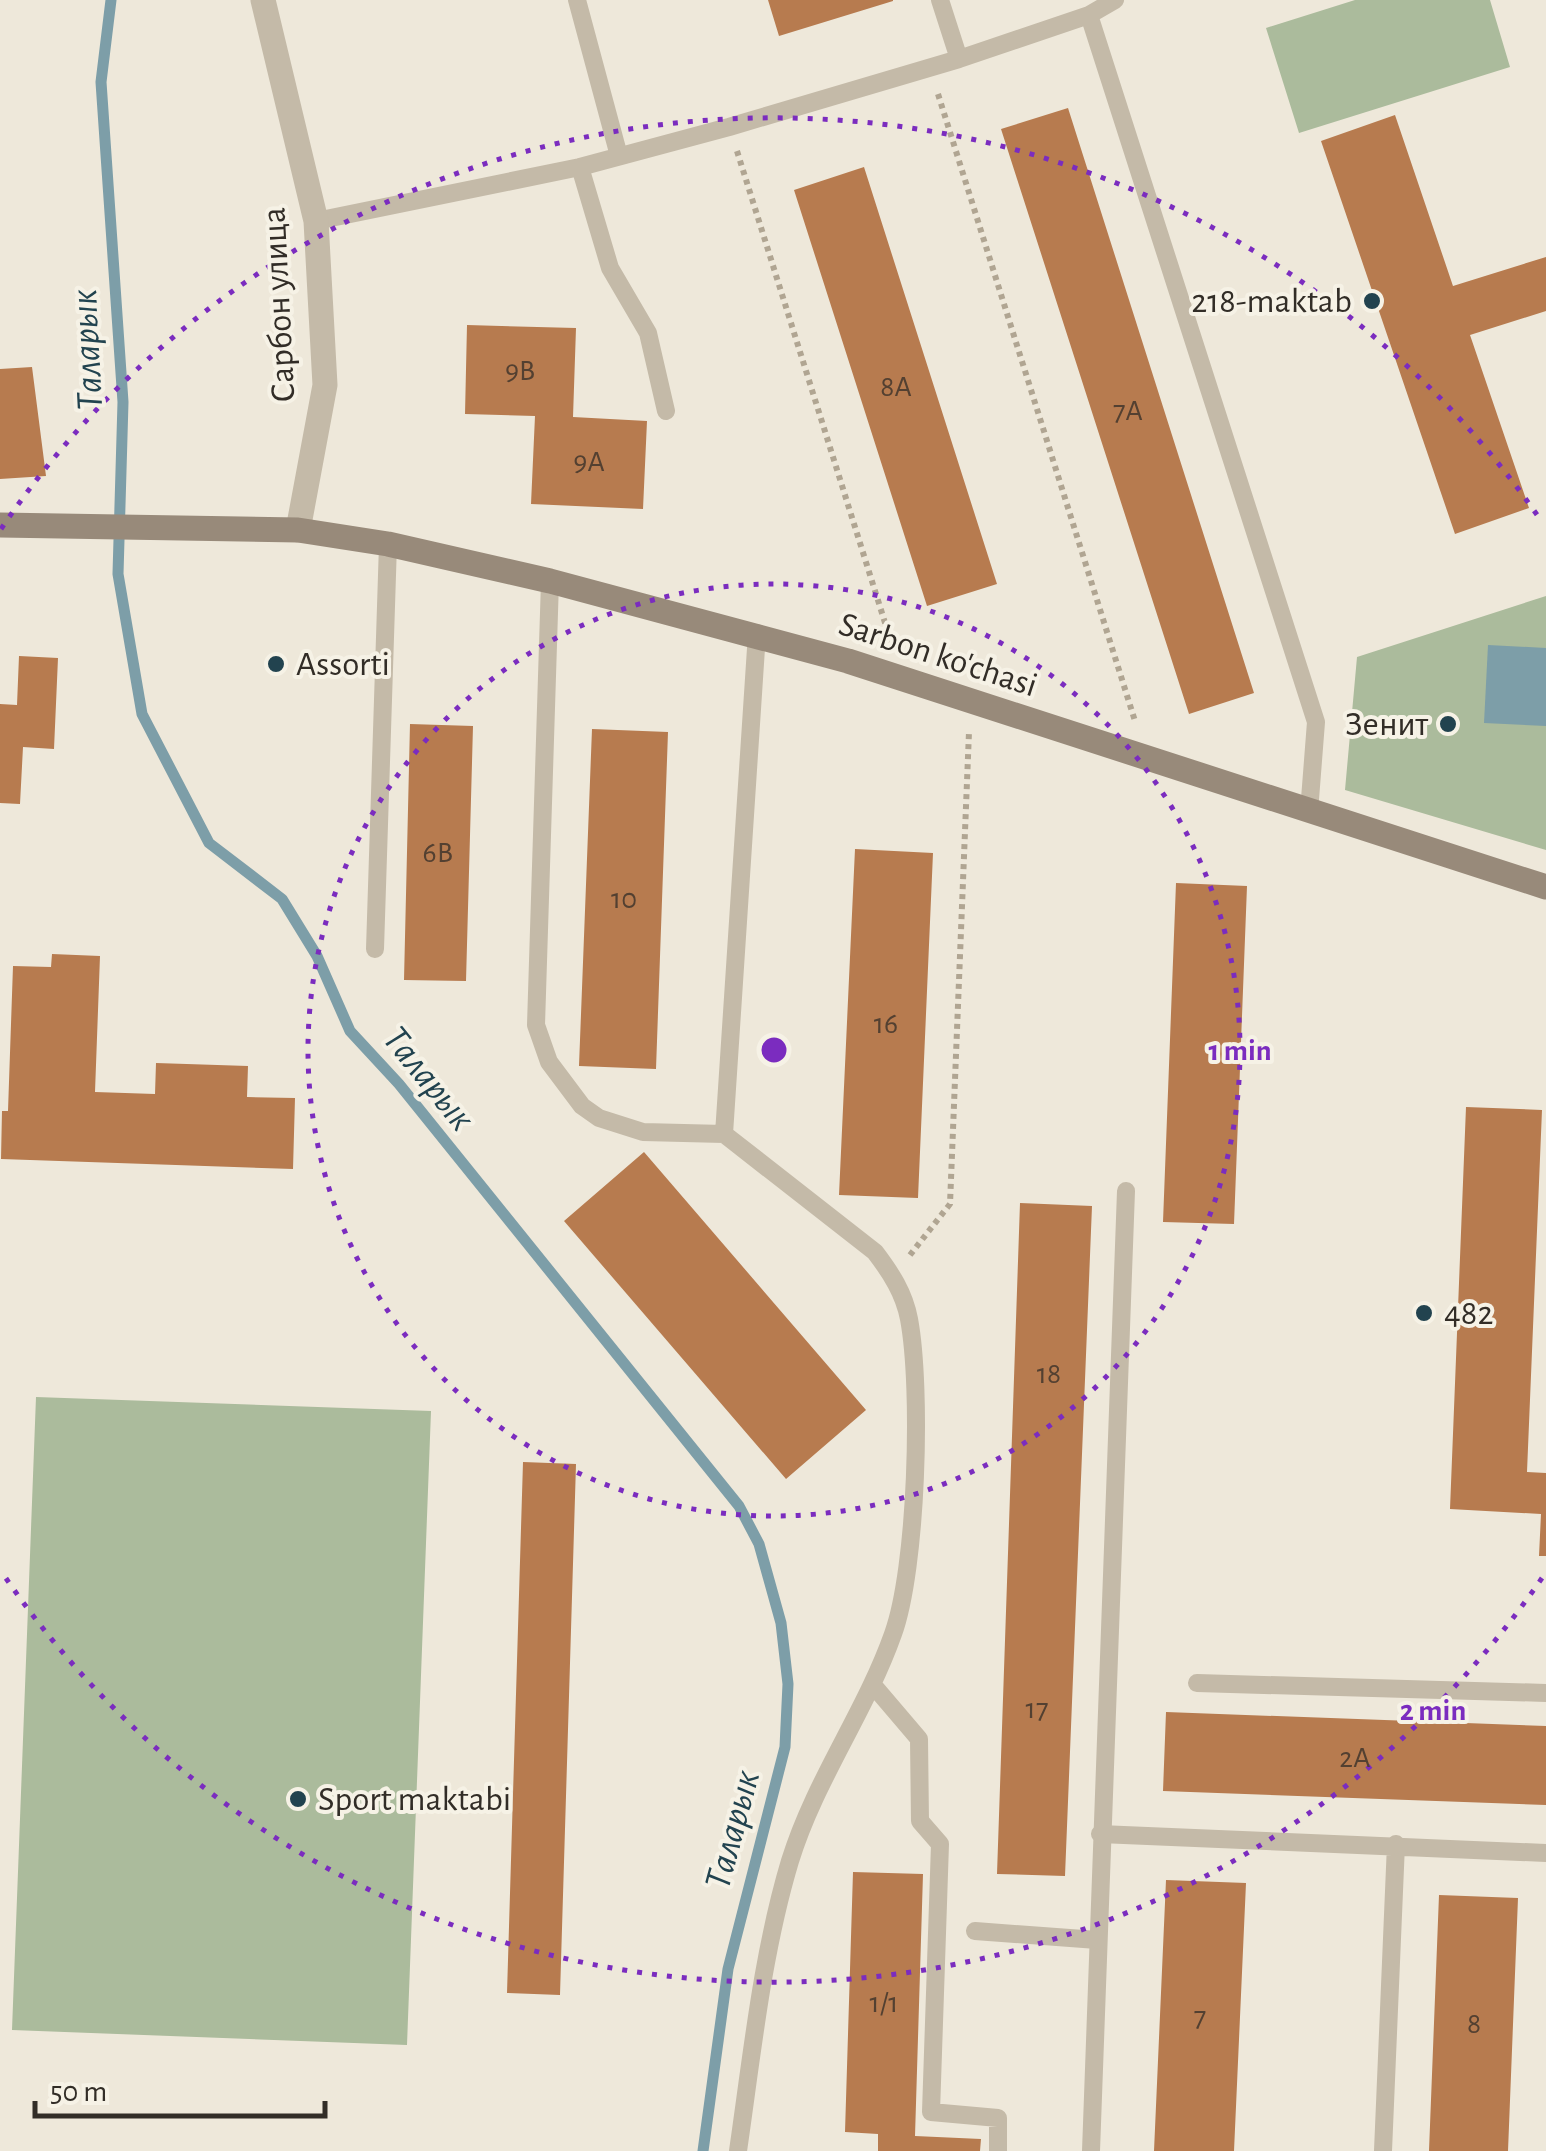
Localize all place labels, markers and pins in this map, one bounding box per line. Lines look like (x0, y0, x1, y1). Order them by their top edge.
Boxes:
place label: 218-maktab (1191, 284, 1352, 319)
marker: 218-maktab (1361, 290, 1383, 312)
place label: Assorti (296, 647, 390, 682)
marker: Assorti (265, 653, 287, 675)
place label: Зенит (1345, 707, 1428, 742)
marker: Зенит (1437, 713, 1459, 735)
centre of rings (756, 1032, 792, 1068)
place label: 482 (1444, 1296, 1493, 1331)
marker: 482 (1413, 1302, 1435, 1324)
place label: Sport maktabi (318, 1782, 511, 1817)
marker: Sport maktabi (287, 1788, 309, 1810)

